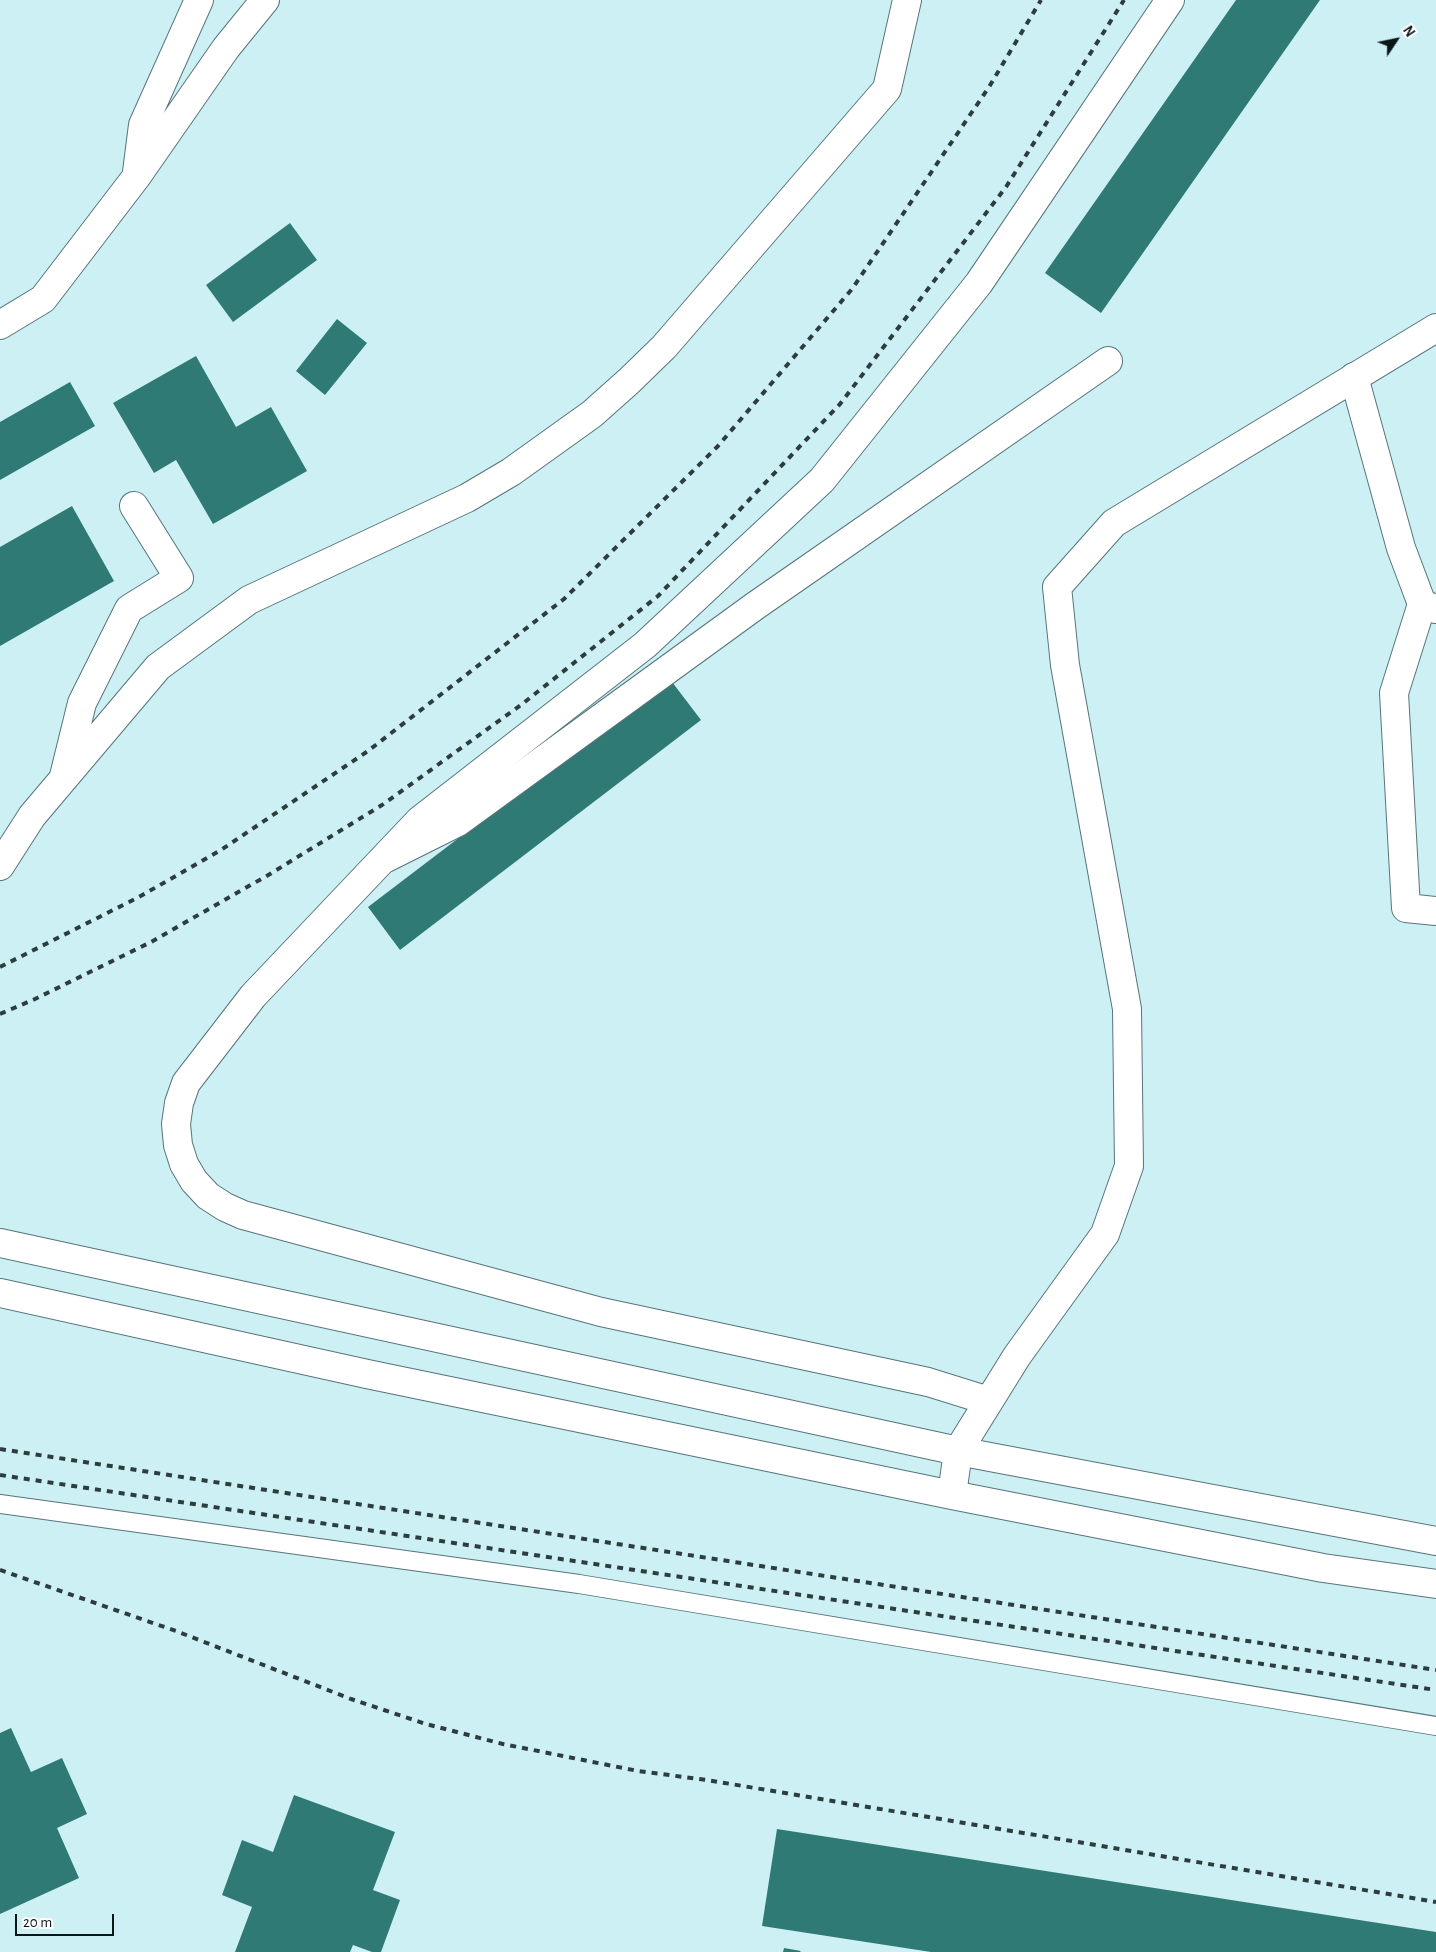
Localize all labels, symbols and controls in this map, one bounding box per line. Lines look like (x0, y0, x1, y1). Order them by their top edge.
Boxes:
north arrow (1371, 15, 1421, 65)
text: N (1400, 24, 1417, 40)
scale bar (18, 1904, 116, 1936)
text: 20 m (23, 1915, 52, 1930)

